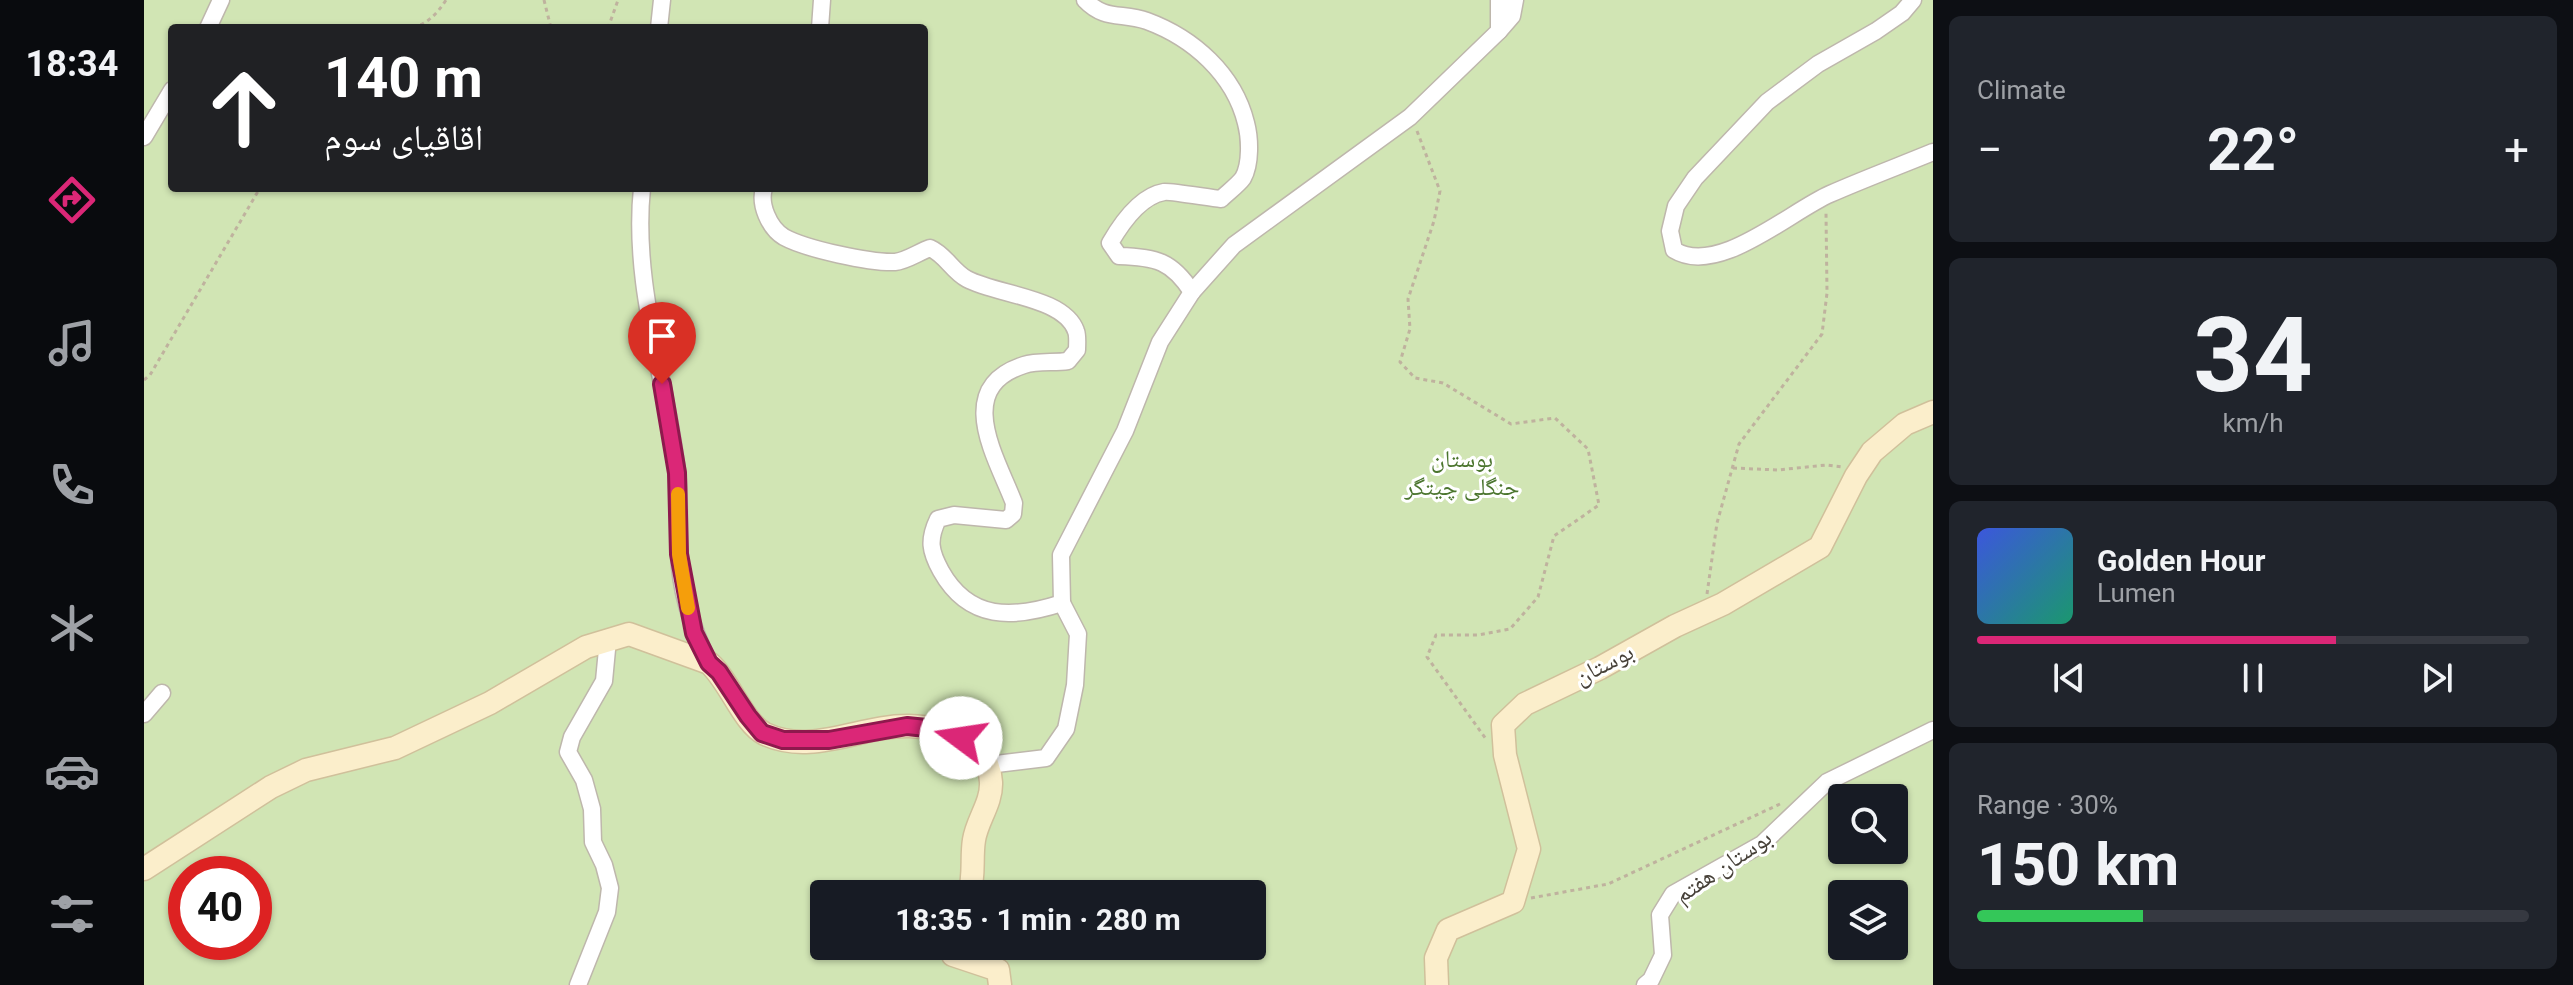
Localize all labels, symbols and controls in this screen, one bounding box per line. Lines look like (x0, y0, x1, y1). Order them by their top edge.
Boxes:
text: 18:34 (26, 43, 118, 85)
text: 140 m (324, 45, 483, 111)
icon: ahead (192, 56, 296, 160)
text: Climate (1977, 75, 2066, 105)
text: 22° (2207, 114, 2299, 185)
text: اقاقیای سوم (324, 117, 483, 159)
text: − (1977, 124, 2002, 176)
text: + (2504, 124, 2529, 176)
icon: directions (44, 172, 100, 228)
text: 34 (2193, 295, 2313, 416)
pin (628, 302, 696, 384)
icon: arrive (640, 314, 684, 358)
icon: music (44, 315, 100, 371)
text: km/h (2222, 408, 2284, 438)
park label: بوستان جنگلی چیتگر (1404, 445, 1519, 501)
icon: phone (44, 457, 100, 513)
text: Golden Hour (2097, 543, 2266, 578)
text: Lumen (2097, 578, 2176, 608)
icon: climate (44, 600, 100, 656)
street label: بوستان (1570, 637, 1638, 691)
icon: previous (2047, 656, 2091, 700)
icon: pause (2231, 656, 2275, 700)
icon: next (2415, 656, 2459, 700)
position arrow (919, 696, 1003, 780)
icon: car (44, 743, 100, 799)
map controls (1828, 784, 1908, 960)
button: search (1828, 784, 1908, 864)
text: Range · 30% (1977, 790, 2118, 820)
street label: بوستان هفتم (1669, 823, 1778, 910)
text: 150 km (1977, 829, 2179, 900)
speed limit sign: 40 (168, 856, 272, 960)
button: layers (1828, 880, 1908, 960)
icon: filters (44, 886, 100, 942)
text: 18:35 · 1 min · 280 m (895, 902, 1181, 937)

